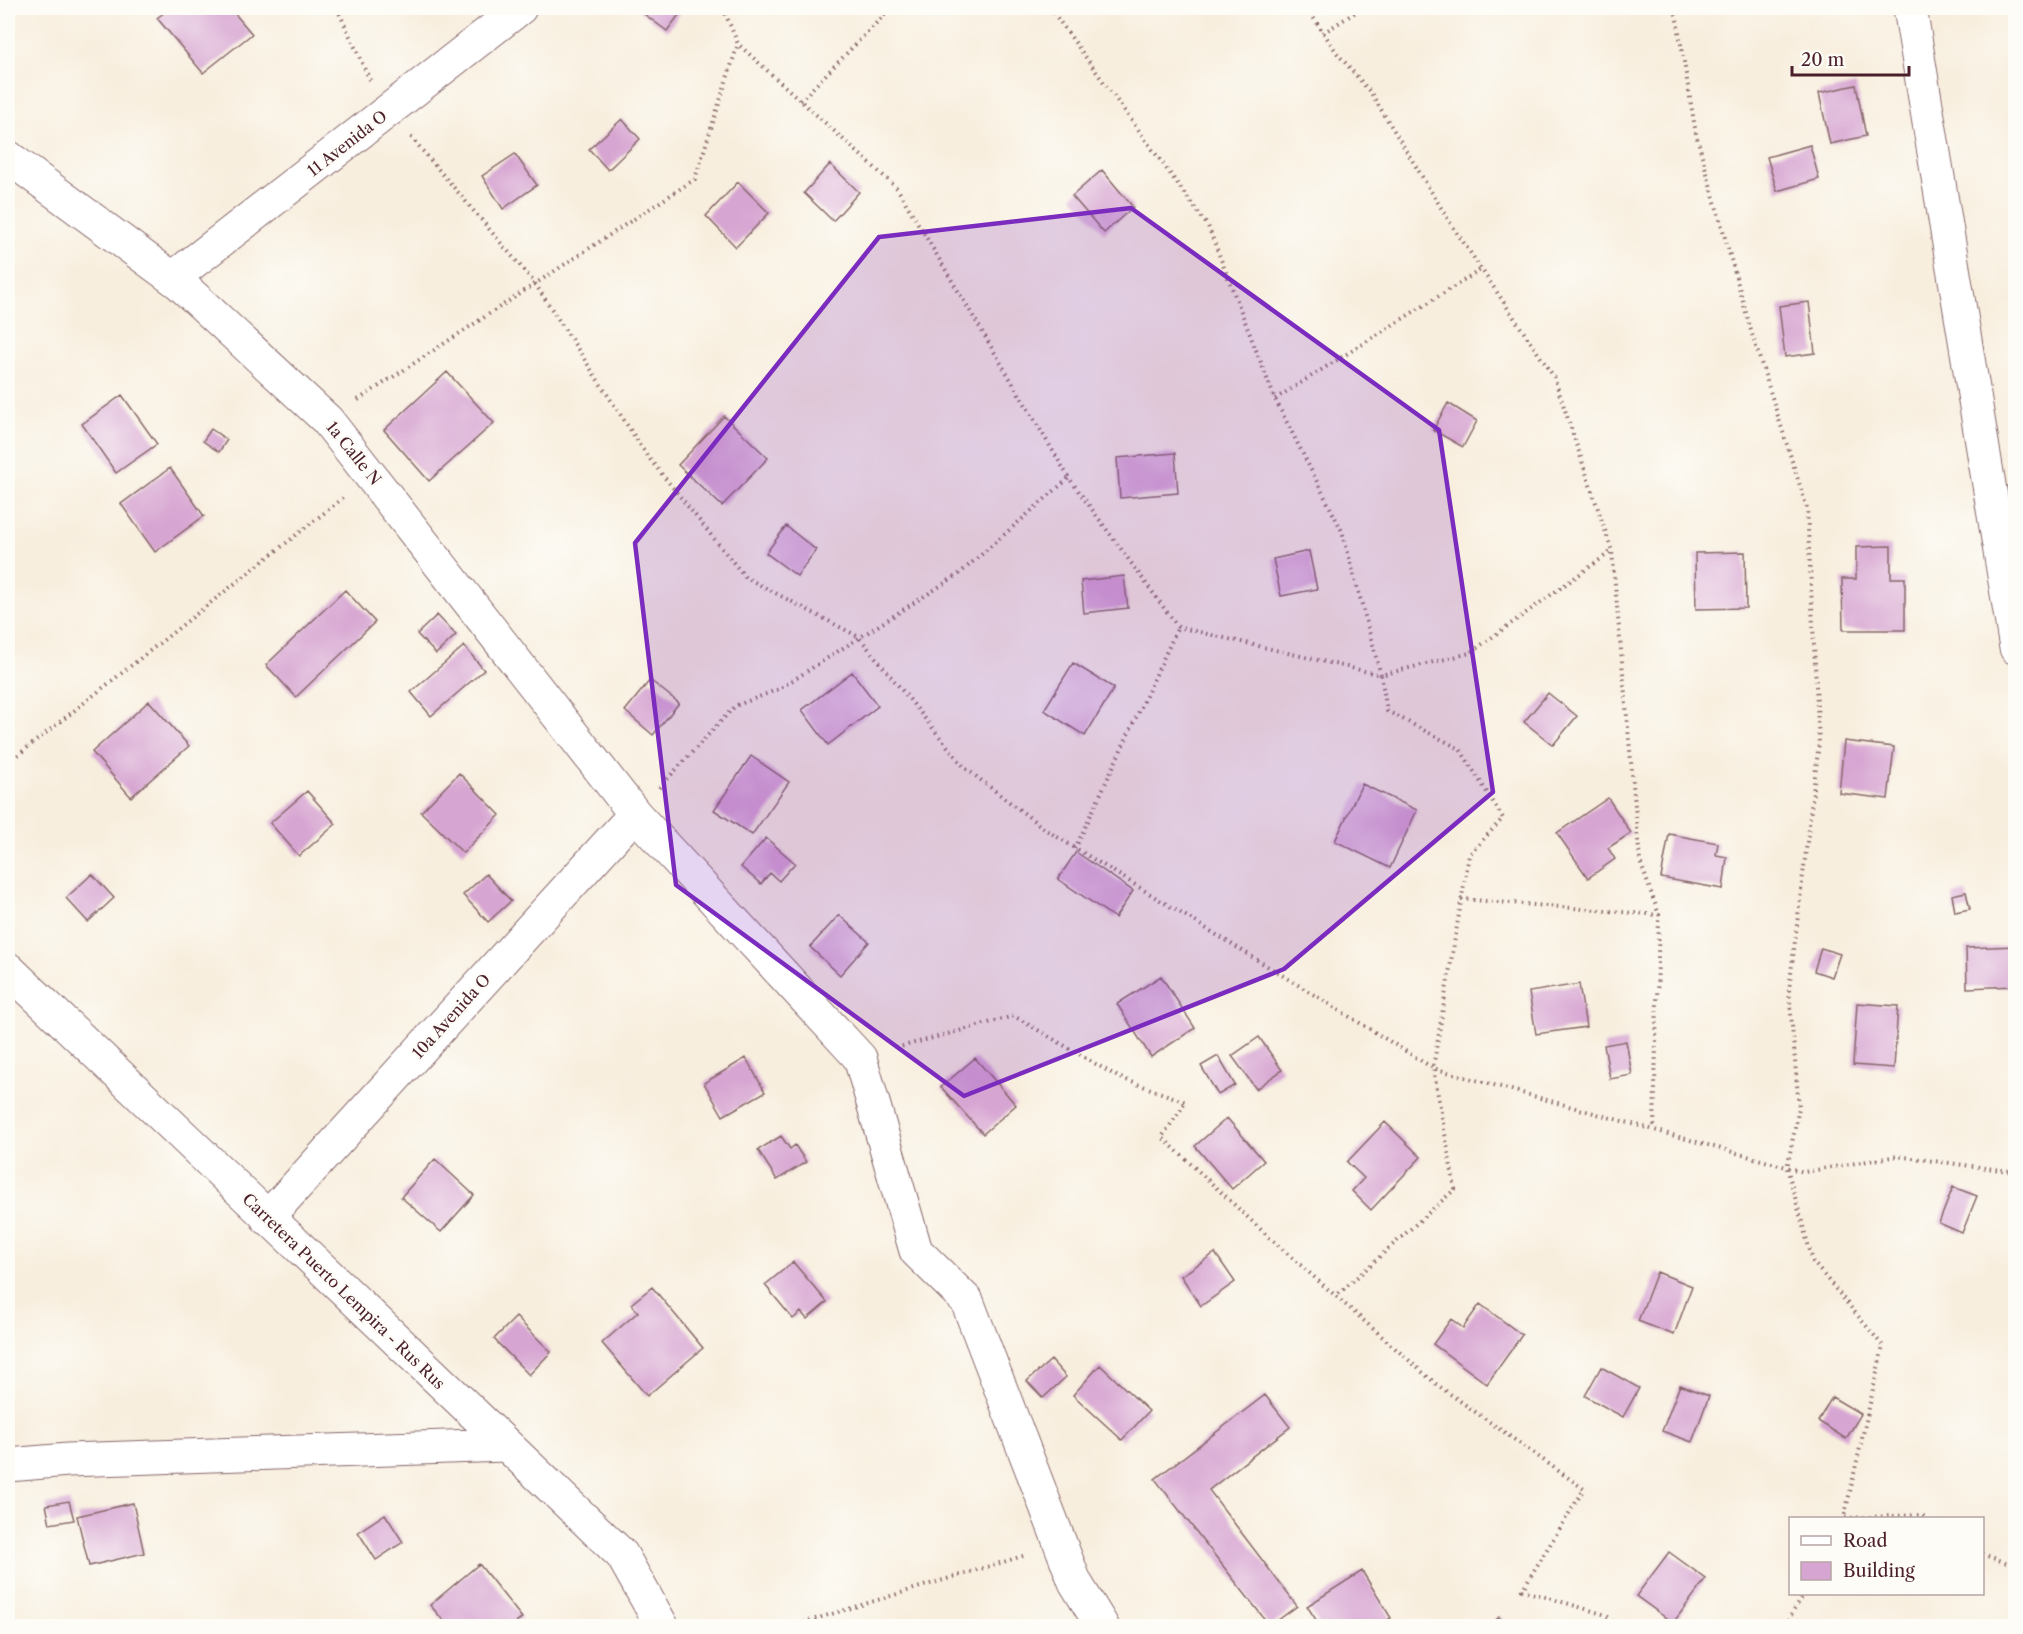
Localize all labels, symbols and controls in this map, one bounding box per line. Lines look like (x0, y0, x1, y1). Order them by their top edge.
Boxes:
scale bar (1792, 39, 1909, 77)
text: 20 m (1801, 49, 1845, 71)
street label: 11 Avenida O (303, 106, 391, 180)
street label: 1a Calle N (322, 417, 386, 489)
street label: 10a Avenida O (408, 969, 494, 1063)
street label: Carretera Puerto Lempira - Rus Rus (239, 1189, 449, 1393)
legend (1789, 1517, 1984, 1595)
text: Road (1843, 1530, 1888, 1552)
text: Building (1843, 1560, 1915, 1582)

